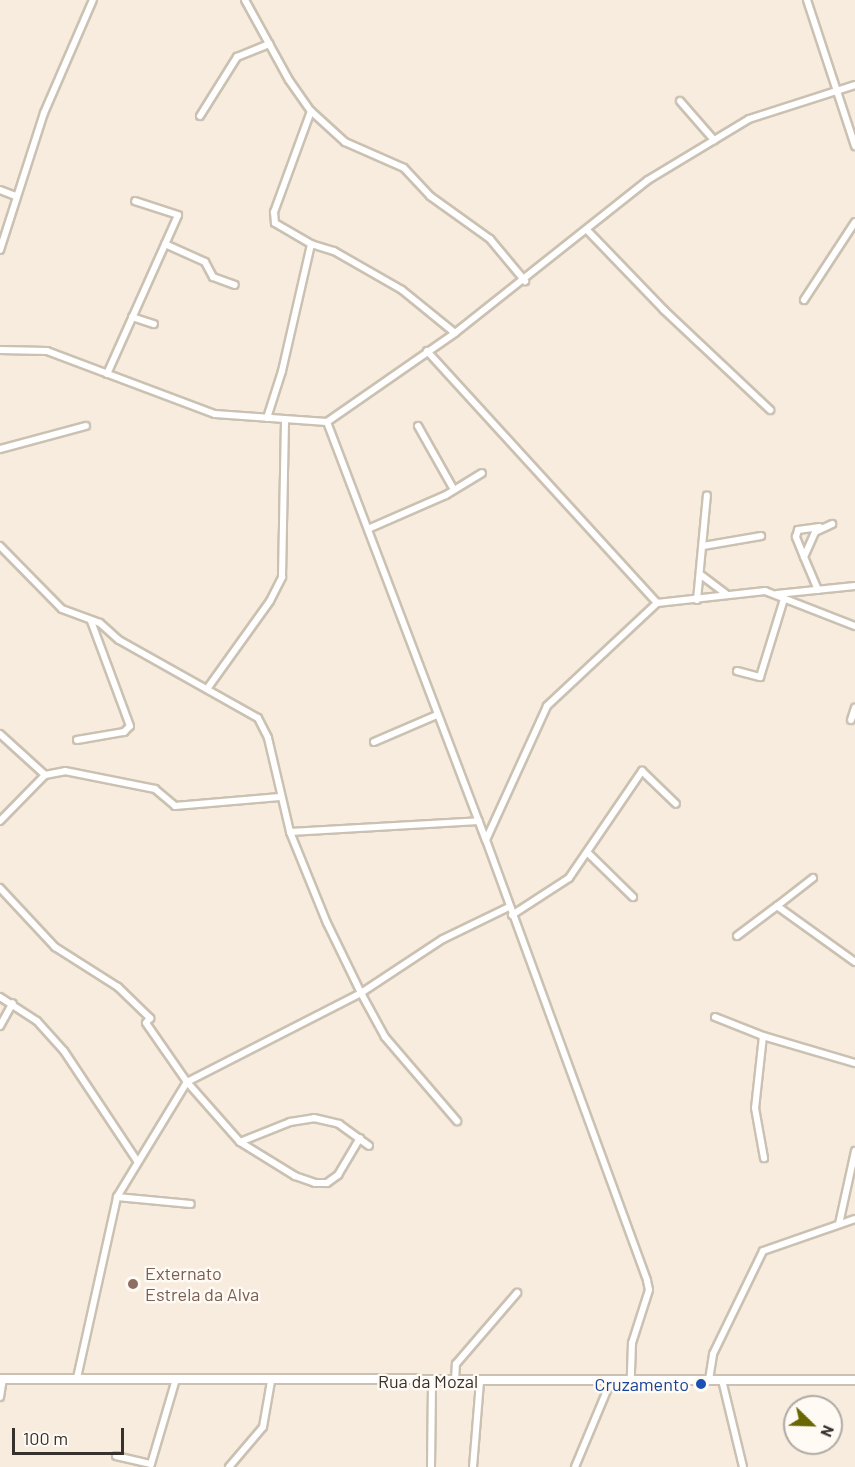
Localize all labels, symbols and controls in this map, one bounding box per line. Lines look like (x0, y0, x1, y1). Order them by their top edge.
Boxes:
place label: Externato Estrela da Alva (145, 1263, 259, 1306)
marker: Externato Estrela da Alva (126, 1277, 140, 1291)
street label: Rua da Mozal (378, 1370, 478, 1392)
place label: Cruzamento (595, 1373, 689, 1395)
marker: Cruzamento (694, 1377, 708, 1391)
north arrow (783, 1395, 843, 1455)
scale bar (15, 1416, 128, 1454)
text: N (817, 1423, 839, 1440)
text: 100 m (23, 1427, 68, 1449)

